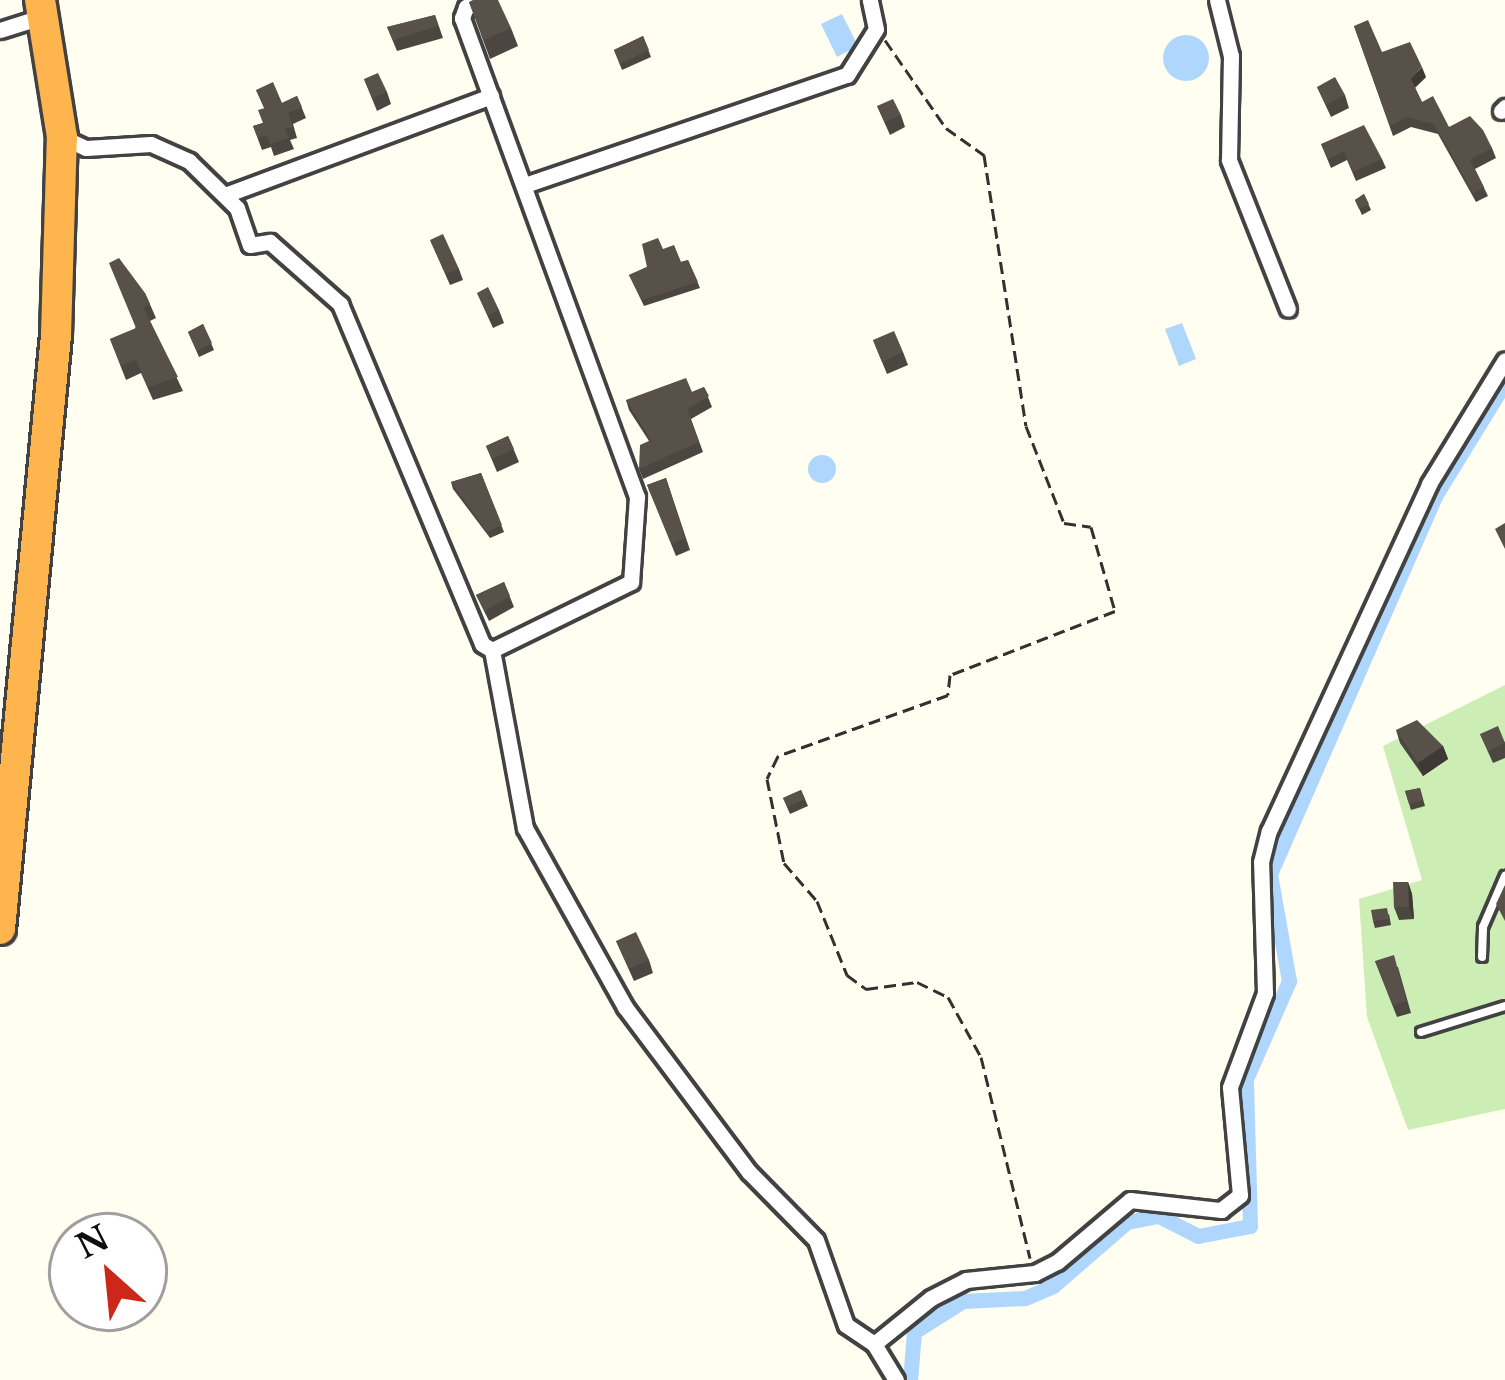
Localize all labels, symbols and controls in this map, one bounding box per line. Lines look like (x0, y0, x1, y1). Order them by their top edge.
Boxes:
north arrow (48, 1212, 168, 1332)
text: N (70, 1217, 116, 1267)

